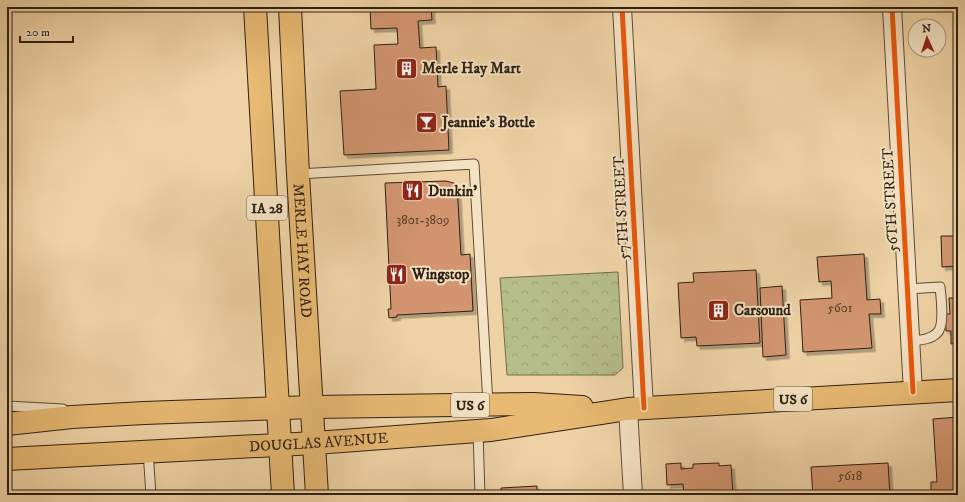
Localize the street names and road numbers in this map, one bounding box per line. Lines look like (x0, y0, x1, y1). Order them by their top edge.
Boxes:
street label: 56TH STREET (878, 147, 903, 253)
street label: 57TH STREET (609, 155, 634, 261)
street label: MERLE HAY ROAD (289, 183, 316, 318)
road number: IA 28 (247, 196, 287, 220)
road number: US 6 (774, 387, 812, 411)
road number: US 6 (451, 393, 489, 417)
street label: DOUGLAS AVENUE (249, 429, 389, 456)

